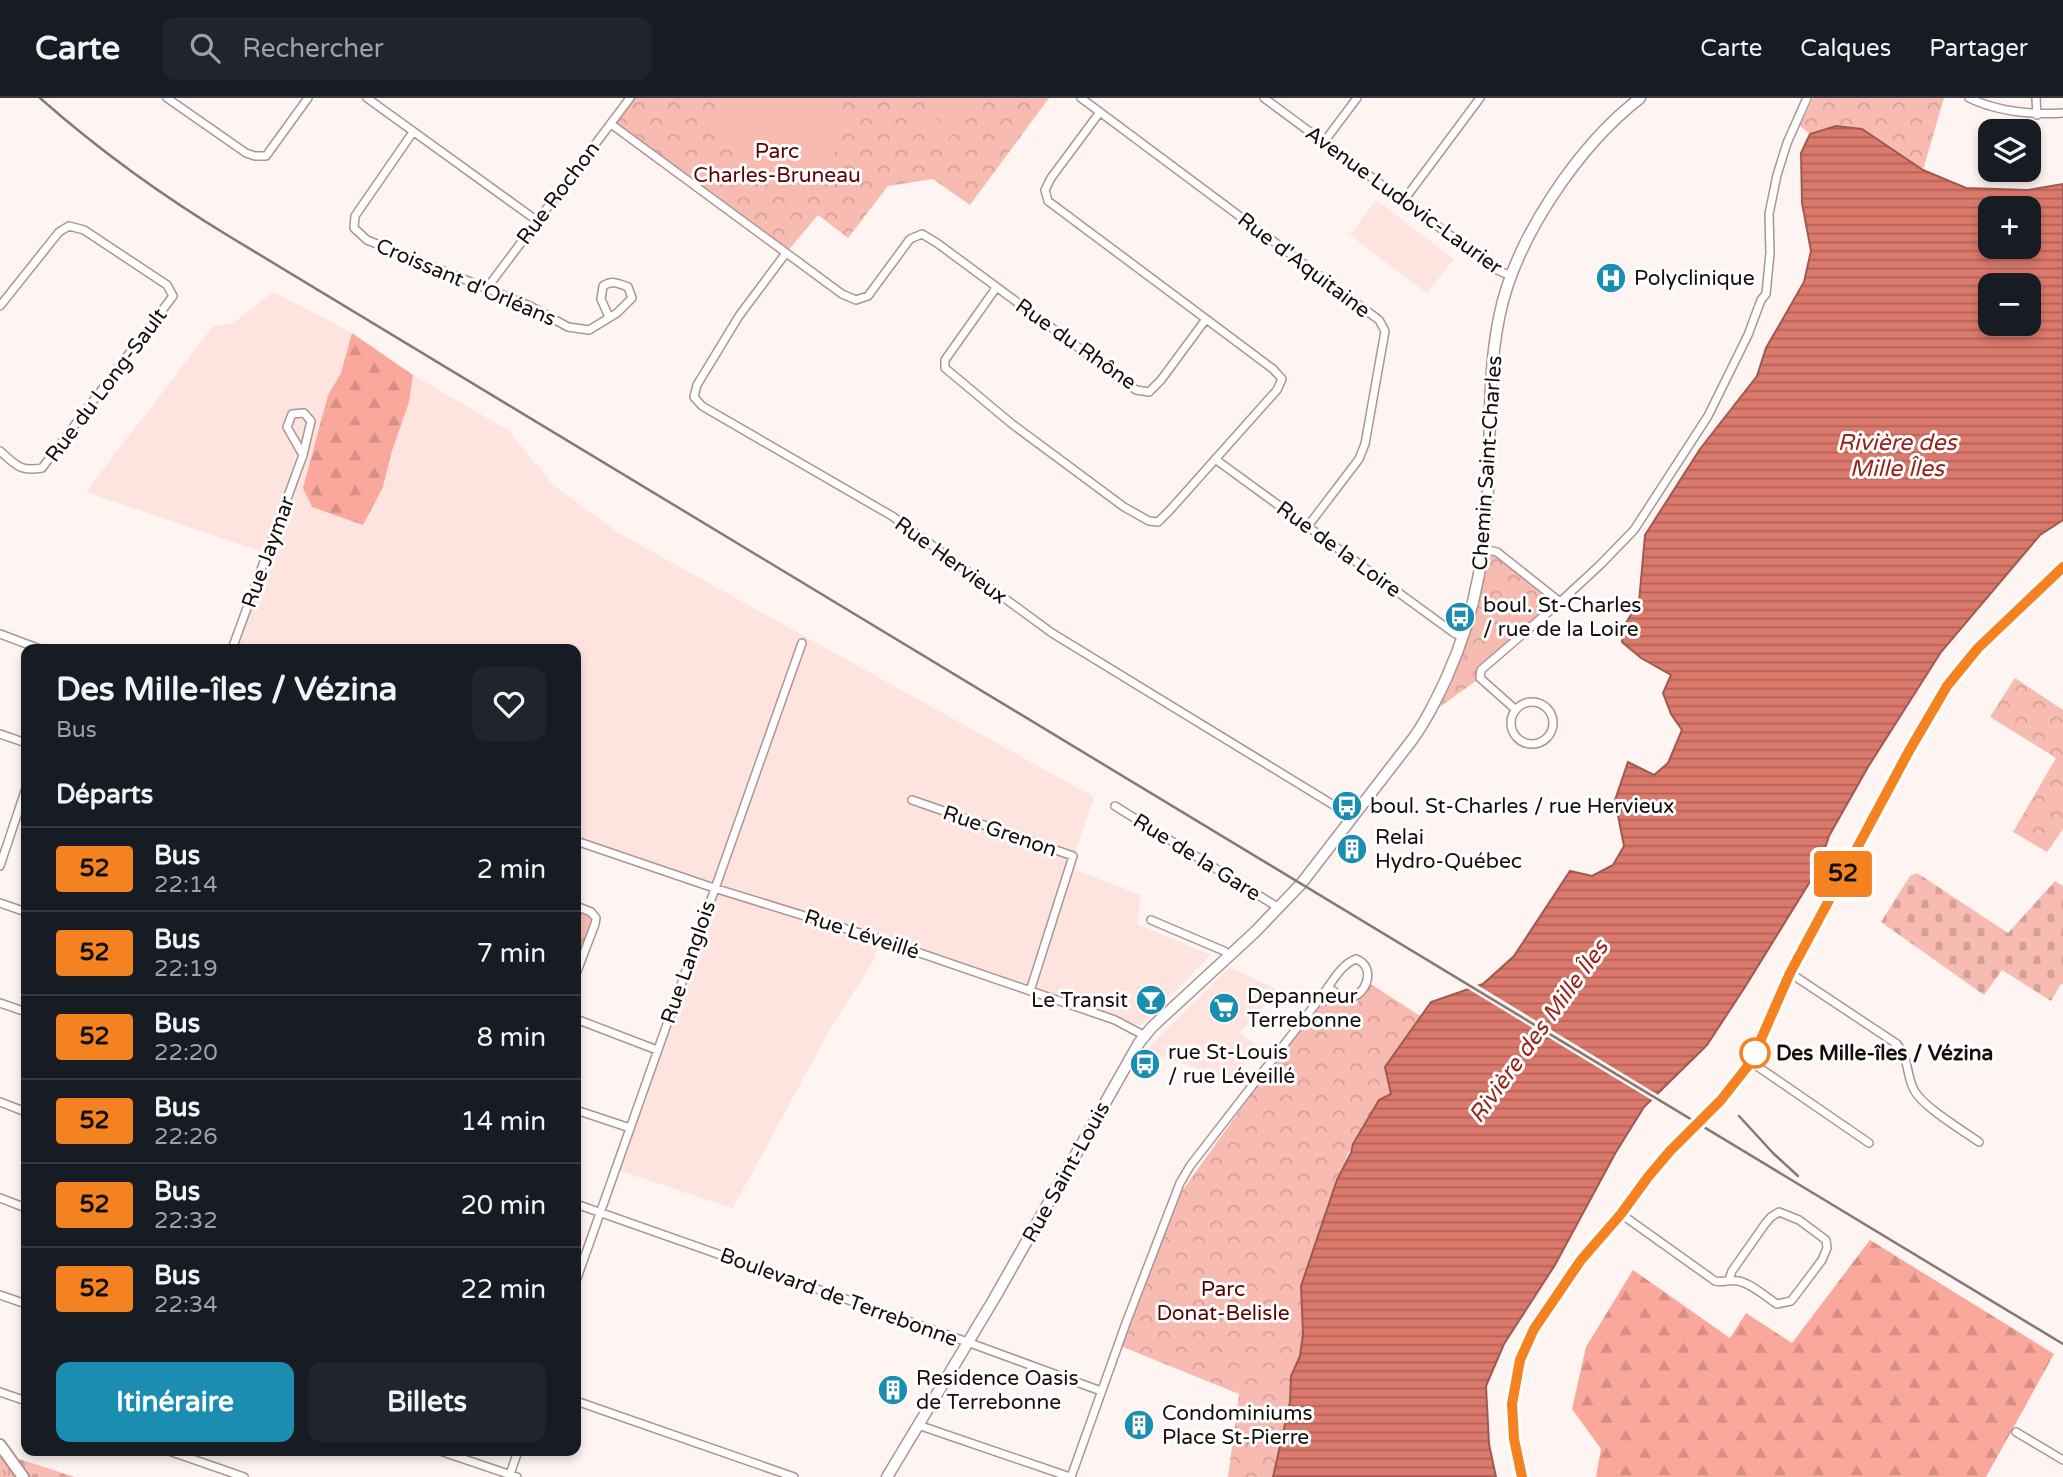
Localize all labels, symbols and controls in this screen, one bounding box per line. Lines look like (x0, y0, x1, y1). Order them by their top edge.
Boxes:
search box (162, 17, 652, 80)
text: Carte (35, 29, 120, 68)
icon: search (186, 29, 224, 67)
text: Rechercher (242, 33, 384, 64)
text: Carte (1700, 34, 1762, 63)
text: Calques (1800, 34, 1891, 63)
text: Partager (1929, 34, 2028, 63)
map controls (1978, 119, 2041, 336)
button: layers (1978, 119, 2041, 182)
street label: Avenue Ludovic-Laurier (1300, 121, 1507, 280)
street label: Rue Rochon (512, 137, 605, 250)
park label: Parc Charles-Bruneau (693, 139, 861, 188)
button: + (1978, 196, 2041, 259)
street label: Rue d'Aquitaine (1233, 207, 1375, 323)
street label: Croissant d'Orléans (372, 233, 559, 332)
hospital icon: Polyclinique (1594, 261, 1628, 295)
place label: Polyclinique (1634, 266, 1755, 291)
button: − (1978, 273, 2041, 336)
street label: Rue du Rhône (1010, 294, 1141, 395)
street label: Rue du Long-Sault (40, 303, 172, 467)
street label: Chemin Saint-Charles (1468, 355, 1507, 571)
water label: Rivière des Mille Îles (1837, 429, 1958, 483)
street label: Rue Jaymar (237, 493, 300, 611)
street label: Rue de la Loire (1272, 496, 1406, 603)
street label: Rue Hervieux (890, 511, 1012, 610)
place label: boul. St-Charles / rue de la Loire (1483, 593, 1641, 642)
bus stop icon: boul. St-Charles / rue de la Loire (1443, 600, 1477, 634)
button: heart (472, 667, 546, 741)
text: Des Mille-îles / Vézina (56, 670, 397, 709)
text: Bus (56, 716, 97, 744)
text: Départs (56, 779, 153, 810)
bus stop icon: boul. St-Charles / rue Hervieux (1330, 789, 1364, 823)
place label: boul. St-Charles / rue Hervieux (1370, 794, 1674, 819)
street label: Rue Grenon (940, 800, 1060, 863)
street label: Rue de la Gare (1128, 808, 1265, 907)
place label: Relai Hydro-Québec (1375, 825, 1522, 874)
building icon: Relai Hydro-Québec (1335, 832, 1369, 866)
text: Bus (154, 840, 200, 871)
line badge: 52 (1812, 851, 1874, 897)
text: 52 (79, 854, 110, 883)
text: 2 min (477, 854, 546, 885)
text: 52 (1828, 859, 1858, 888)
text: 22:14 (154, 871, 218, 899)
street label: Rue Langlois (656, 897, 721, 1027)
street label: Rue Léveillé (801, 904, 923, 965)
text: Bus (154, 924, 200, 955)
water label: Rivière des Mille Îles (1463, 933, 1616, 1129)
text: 52 (79, 938, 110, 967)
text: 7 min (477, 938, 546, 969)
text: 22:19 (154, 955, 218, 983)
bar icon: Le Transit (1134, 983, 1168, 1017)
place label: Depanneur Terrebonne (1247, 984, 1362, 1033)
place label: Le Transit (1031, 988, 1128, 1013)
supermarket icon: Depanneur Terrebonne (1207, 991, 1241, 1025)
text: Bus (154, 1008, 200, 1039)
text: 52 (79, 1022, 110, 1051)
text: 8 min (477, 1022, 546, 1053)
marker: Des Mille-îles / Vézina (1740, 1038, 1770, 1068)
text: 22:20 (154, 1039, 218, 1067)
place label: rue St-Louis / rue Léveillé (1168, 1040, 1295, 1089)
place label: Des Mille-îles / Vézina (1776, 1041, 1993, 1066)
bus stop icon: rue St-Louis / rue Léveillé (1128, 1047, 1162, 1081)
text: Bus (154, 1092, 200, 1123)
street label: Rue Saint-Louis (1017, 1097, 1115, 1247)
text: 52 (79, 1106, 110, 1135)
text: 14 min (460, 1106, 546, 1137)
text: 22:26 (154, 1123, 218, 1151)
text: Bus (154, 1176, 200, 1207)
text: 52 (79, 1190, 110, 1219)
text: 20 min (460, 1190, 546, 1221)
text: 22:32 (154, 1207, 218, 1235)
street label: Boulevard de Terrebonne (716, 1243, 961, 1352)
text: Bus (154, 1260, 200, 1291)
text: 52 (79, 1274, 110, 1303)
text: 22 min (460, 1274, 546, 1305)
park label: Parc Donat-Belisle (1156, 1277, 1290, 1326)
text: 22:34 (154, 1291, 218, 1319)
button: Itinéraire (56, 1362, 294, 1442)
button: Billets (308, 1362, 546, 1442)
place label: Residence Oasis de Terrebonne (916, 1366, 1079, 1415)
building icon: Residence Oasis de Terrebonne (876, 1373, 910, 1407)
place label: Condominiums Place St-Pierre (1162, 1401, 1313, 1450)
building icon: Condominiums Place St-Pierre (1122, 1408, 1156, 1442)

